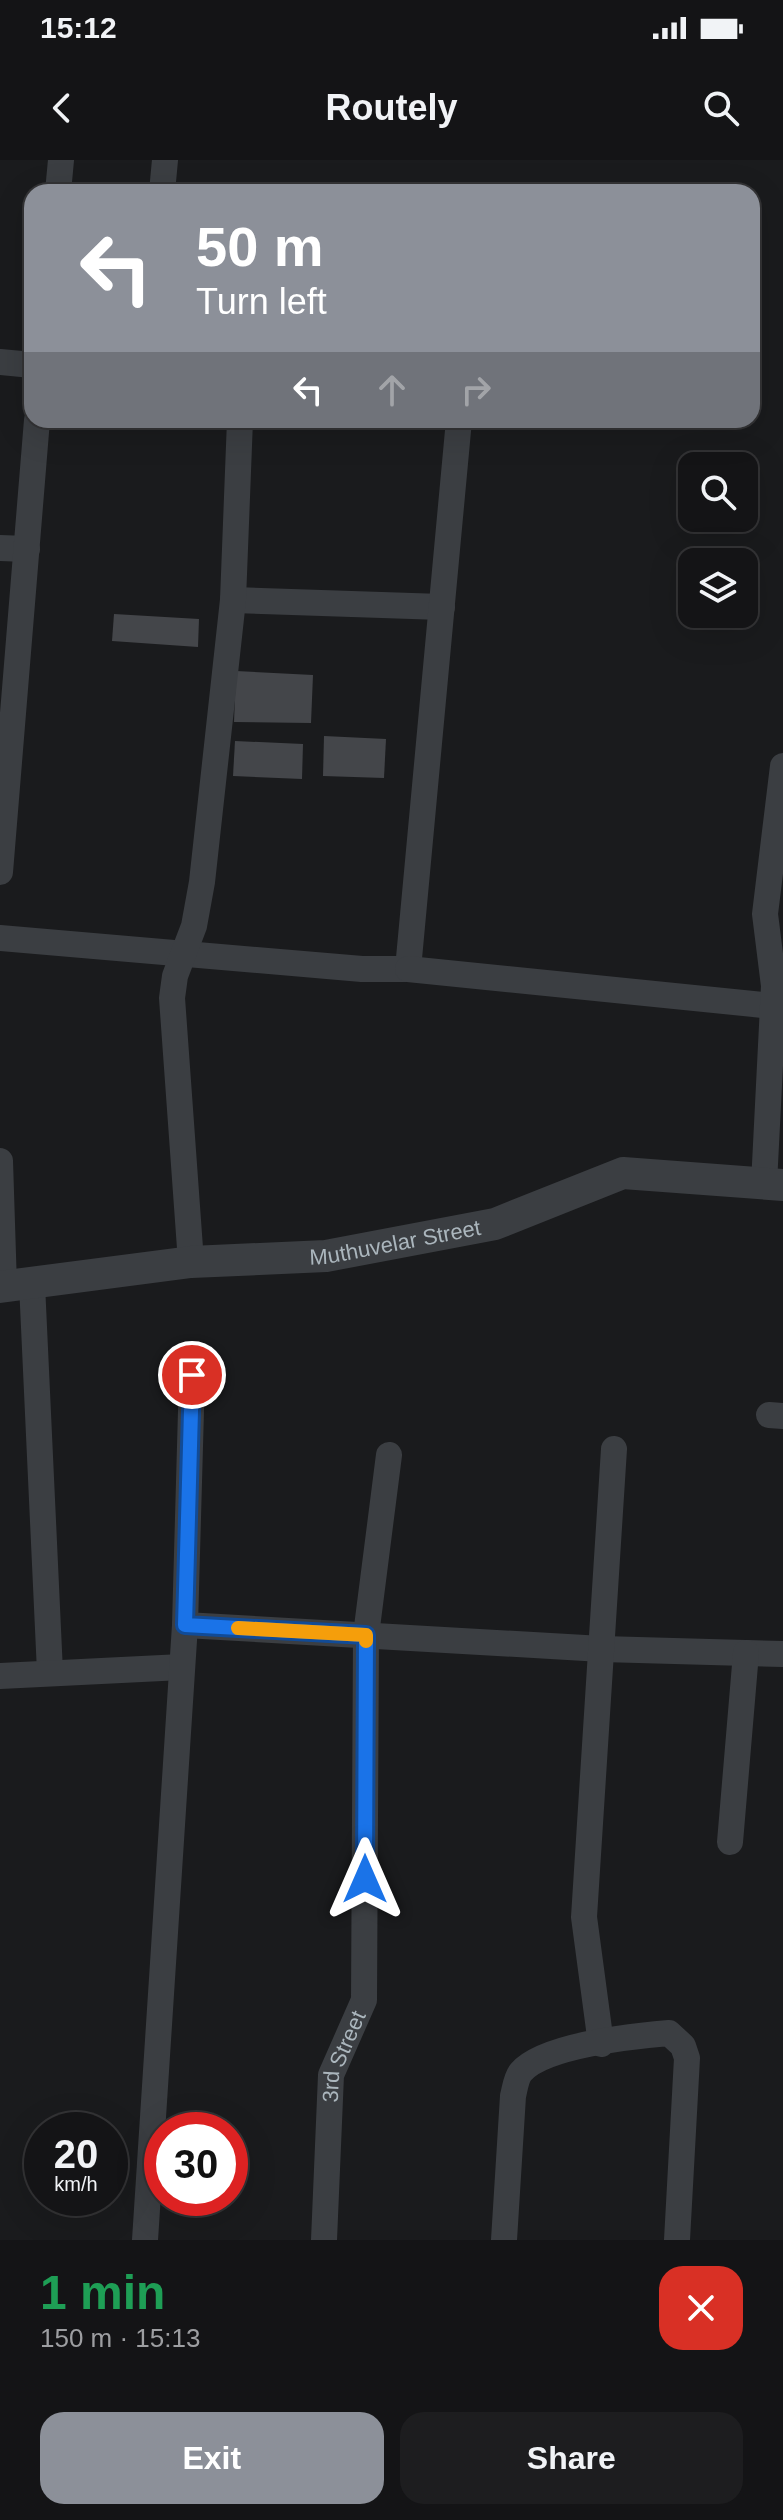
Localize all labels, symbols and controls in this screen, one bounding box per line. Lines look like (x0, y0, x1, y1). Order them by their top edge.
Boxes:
text: 15:12 (40, 11, 117, 44)
icon: back (40, 86, 84, 130)
icon: search (699, 86, 743, 130)
text: Routely (325, 87, 458, 128)
text: 50 m (196, 215, 324, 278)
icon: left (64, 216, 168, 320)
text: Turn left (196, 281, 327, 322)
icon: left (286, 368, 330, 412)
icon: ahead (370, 368, 414, 412)
icon: right (454, 368, 498, 412)
map controls (678, 452, 758, 628)
button: search (678, 452, 758, 532)
button: layers (678, 548, 758, 628)
street label: Muthuvelar Street (309, 1214, 483, 1269)
pin (158, 1341, 226, 1409)
icon: arrive (170, 1353, 214, 1397)
position arrow (323, 1837, 407, 1921)
street label: 3rd Street (317, 2007, 370, 2103)
speed limit sign: 30 (144, 2112, 248, 2216)
text: 20 (54, 2132, 98, 2176)
text: km/h (54, 2173, 98, 2195)
text: 1 min (40, 2266, 165, 2319)
button: close (659, 2266, 743, 2350)
text: 150 m · 15:13 (40, 2323, 200, 2353)
button: Exit (40, 2412, 384, 2504)
button: Share (400, 2412, 743, 2504)

